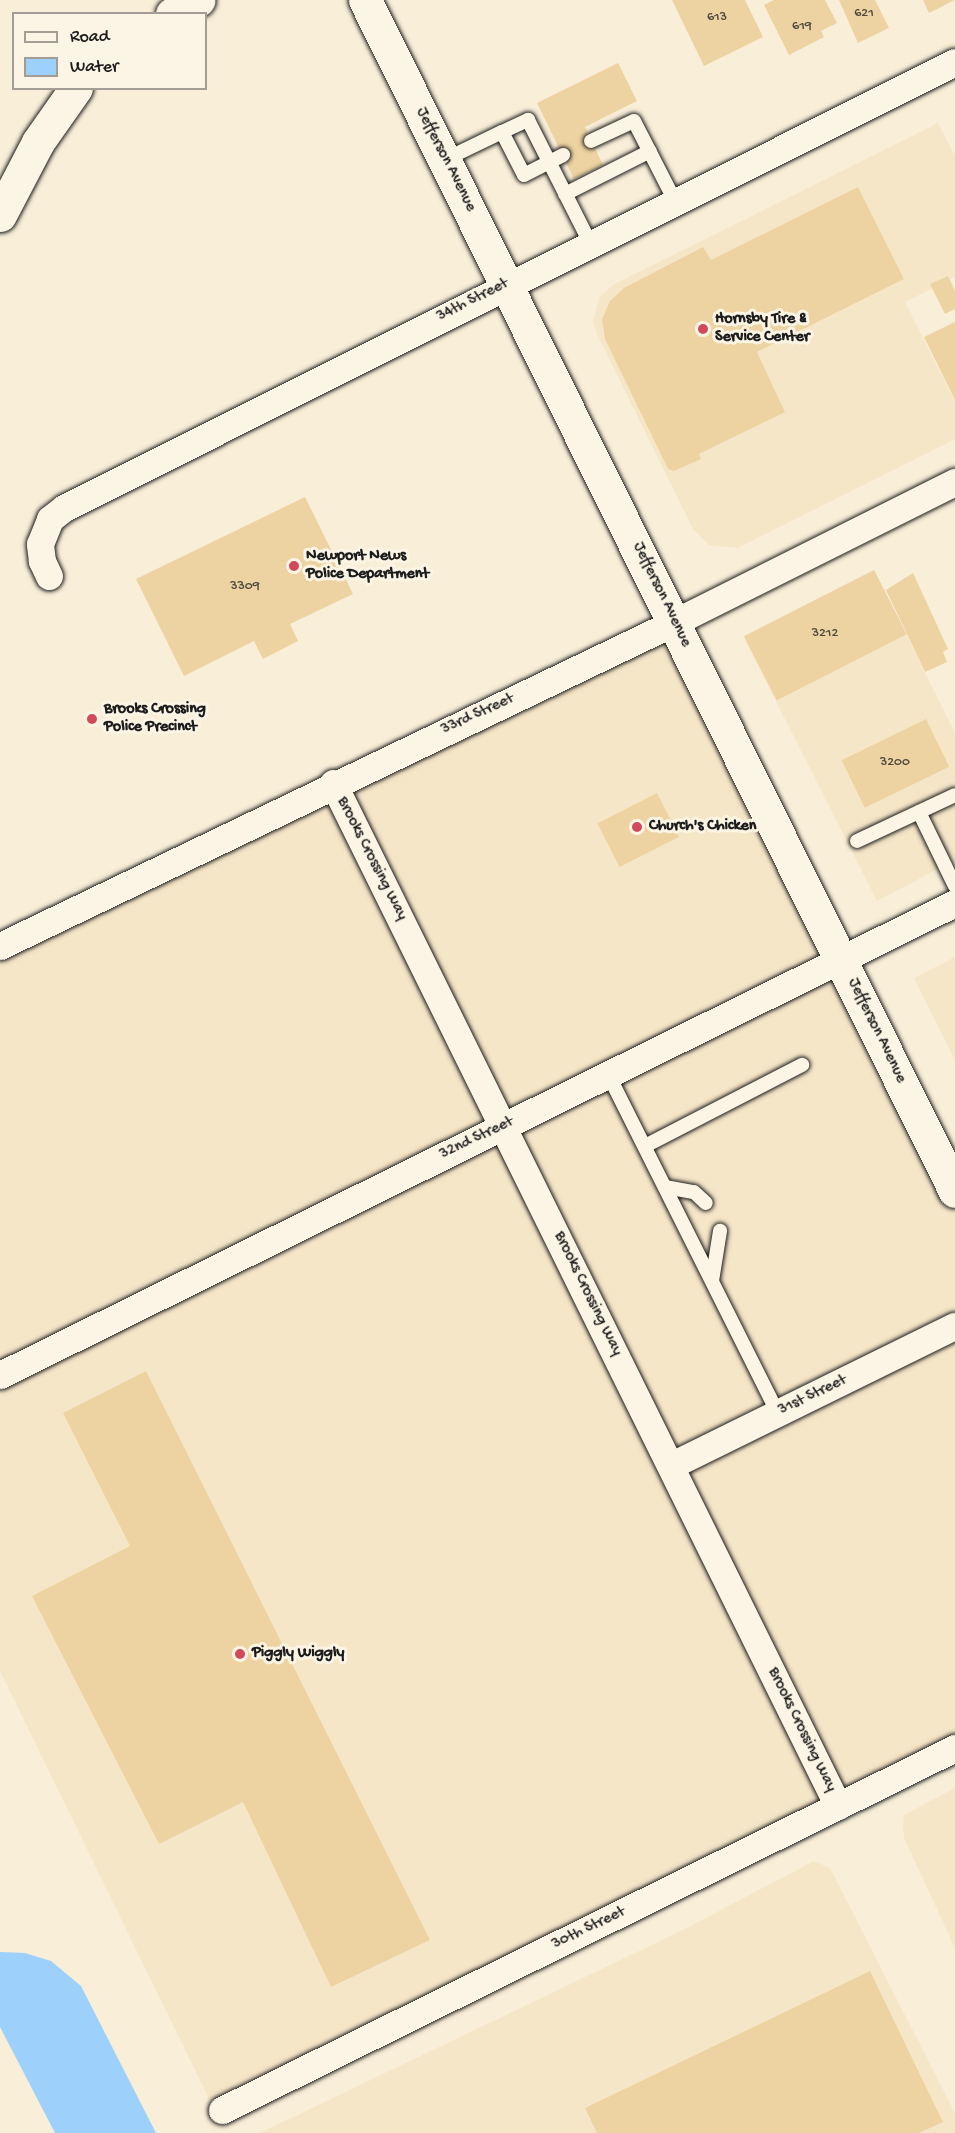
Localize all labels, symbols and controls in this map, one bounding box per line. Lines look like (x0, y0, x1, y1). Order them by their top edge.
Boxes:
house number: 621 (854, 6, 874, 22)
house number: 613 (707, 10, 727, 26)
legend (12, 12, 207, 90)
house number: 619 (792, 19, 812, 35)
text: Road (70, 27, 109, 48)
text: Water (70, 57, 118, 78)
street label: Jefferson Avenue (411, 105, 479, 215)
street label: 34th Street (434, 275, 512, 327)
place label: Hornsby Tire & Service Center (715, 310, 809, 348)
marker: Hornsby Tire & Service Center (696, 322, 710, 336)
street label: Jefferson Avenue (627, 539, 695, 651)
place label: Newport News Police Department (306, 547, 429, 585)
marker: Newport News Police Department (287, 559, 301, 573)
house number: 3309 (230, 579, 260, 595)
house number: 3212 (812, 626, 838, 642)
street label: 33rd Street (439, 690, 517, 740)
place label: Brooks Crossing Police Precinct (104, 700, 206, 738)
marker: Brooks Crossing Police Precinct (85, 712, 99, 726)
house number: 3200 (880, 755, 910, 771)
street label: Brooks Crossing Way (332, 794, 410, 924)
place label: Church's Chicken (649, 817, 756, 837)
marker: Church's Chicken (630, 820, 644, 834)
street label: Jefferson Avenue (842, 975, 910, 1087)
street label: 32nd Street (437, 1113, 517, 1165)
street label: Brooks Crossing Way (549, 1229, 625, 1359)
street label: 31st Street (776, 1371, 850, 1421)
place label: Piggly Wiggly (252, 1644, 344, 1664)
marker: Piggly Wiggly (233, 1647, 247, 1661)
street label: Brooks Crossing Way (763, 1665, 839, 1795)
street label: 30th Street (549, 1903, 629, 1955)

